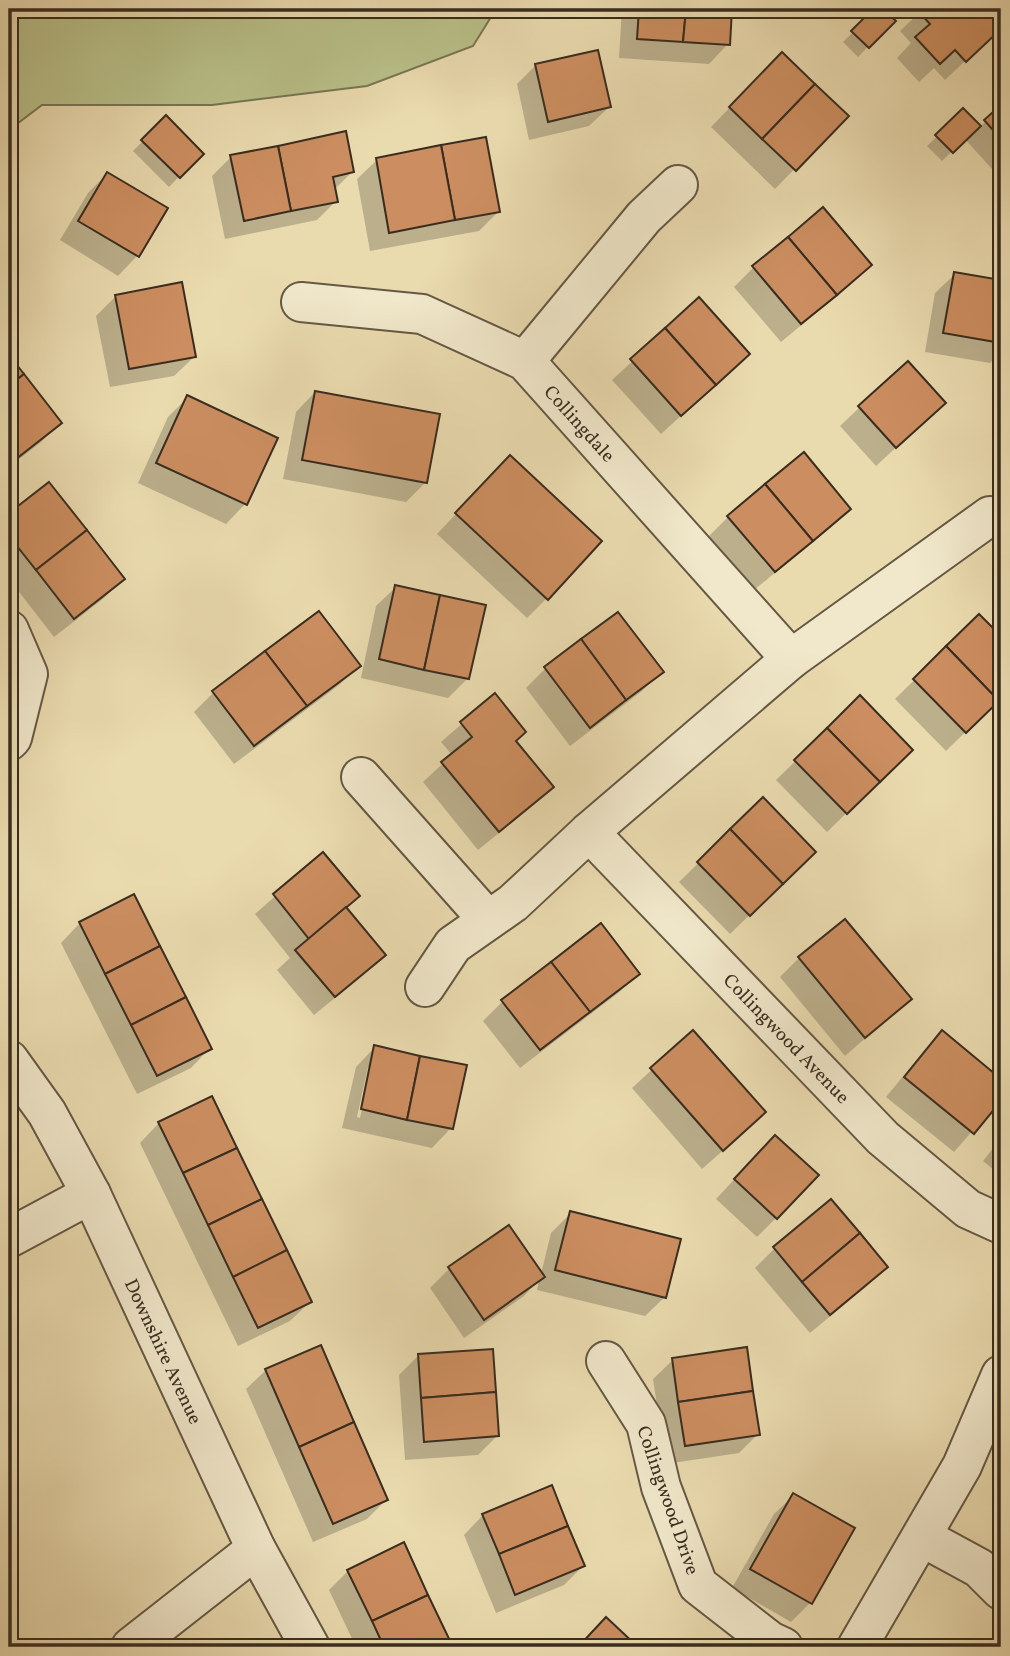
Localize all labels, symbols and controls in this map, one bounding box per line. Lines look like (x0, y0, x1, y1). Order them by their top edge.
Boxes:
street label: Collingdale (537, 380, 620, 468)
street label: Collingwood Avenue (717, 969, 855, 1110)
street label: Downshire Avenue (117, 1275, 207, 1429)
street label: Collingwood Drive (629, 1423, 705, 1579)

